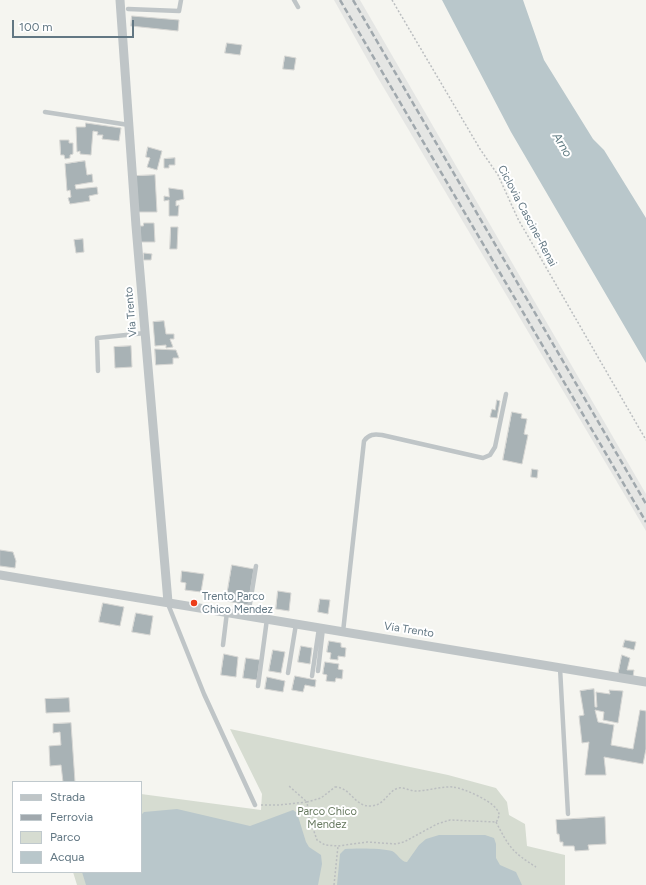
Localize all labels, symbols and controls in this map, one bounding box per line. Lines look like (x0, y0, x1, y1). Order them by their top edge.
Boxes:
scale bar (14, 12, 136, 38)
text: 100 m (19, 20, 53, 34)
water label: Arno (549, 130, 575, 160)
street label: Ciclovia Cascine-Renai (495, 163, 559, 269)
street label: Via Trento (122, 286, 140, 338)
place label: Trento Parco Chico Mendez (202, 590, 273, 616)
marker: Trento Parco Chico Mendez (189, 598, 199, 608)
street label: Via Trento (383, 620, 435, 640)
legend (12, 781, 142, 873)
text: Strada (50, 790, 85, 804)
park label: Parco Chico Mendez (297, 805, 357, 831)
text: Ferrovia (50, 810, 93, 824)
text: Parco (50, 830, 80, 844)
text: Acqua (50, 850, 84, 864)

